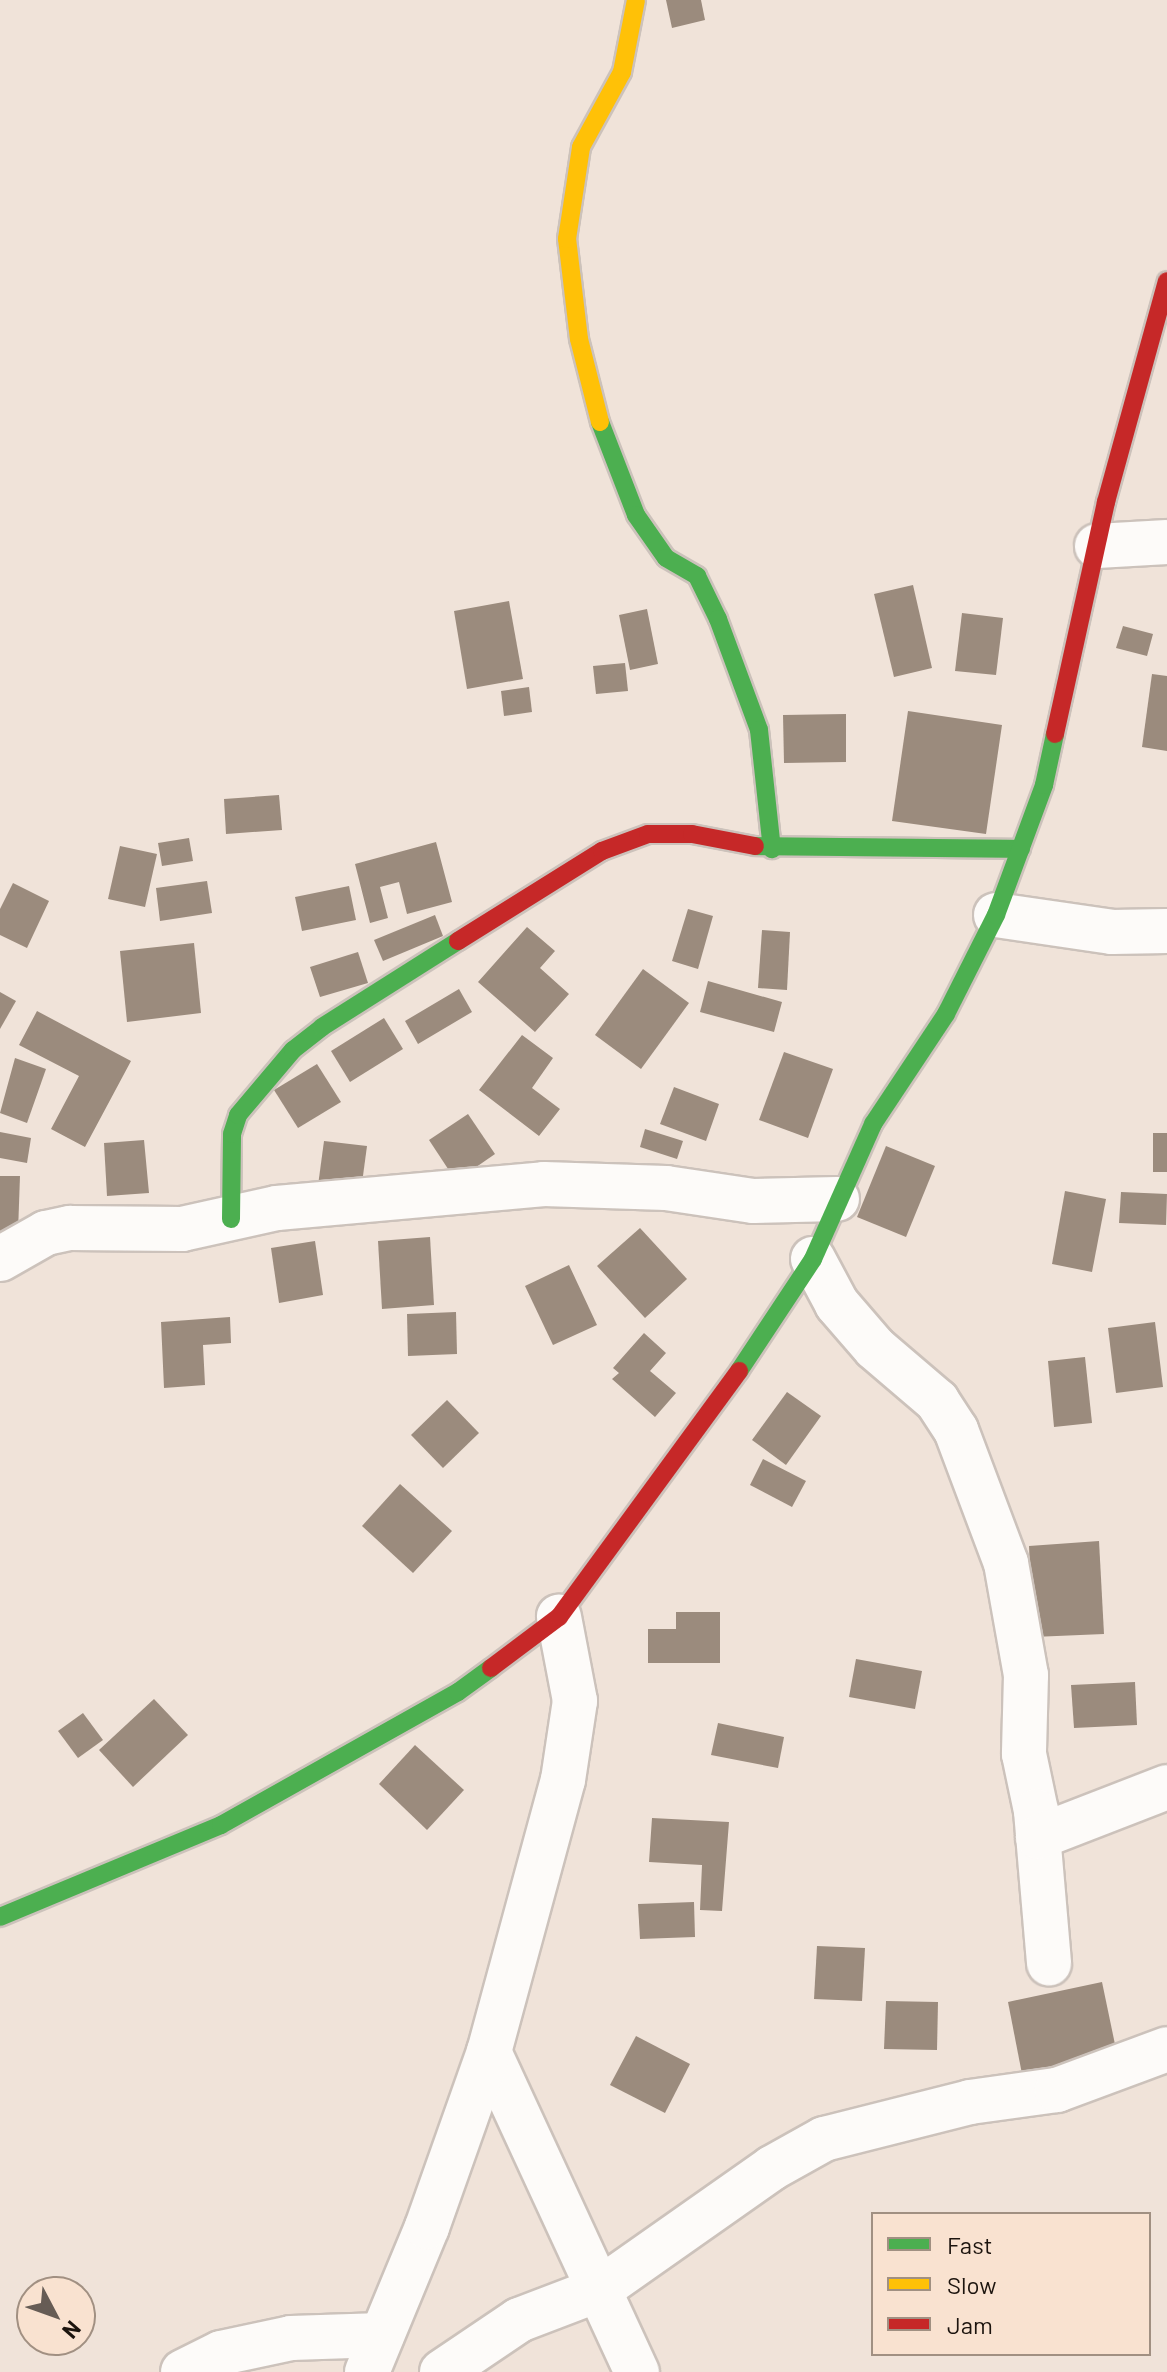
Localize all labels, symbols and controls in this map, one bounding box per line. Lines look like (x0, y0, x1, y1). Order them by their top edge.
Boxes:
legend (871, 2212, 1151, 2356)
text: Fast (947, 2230, 992, 2259)
text: Slow (947, 2270, 996, 2299)
north arrow (16, 2276, 96, 2356)
text: Jam (947, 2310, 993, 2339)
text: N (58, 2316, 87, 2344)

